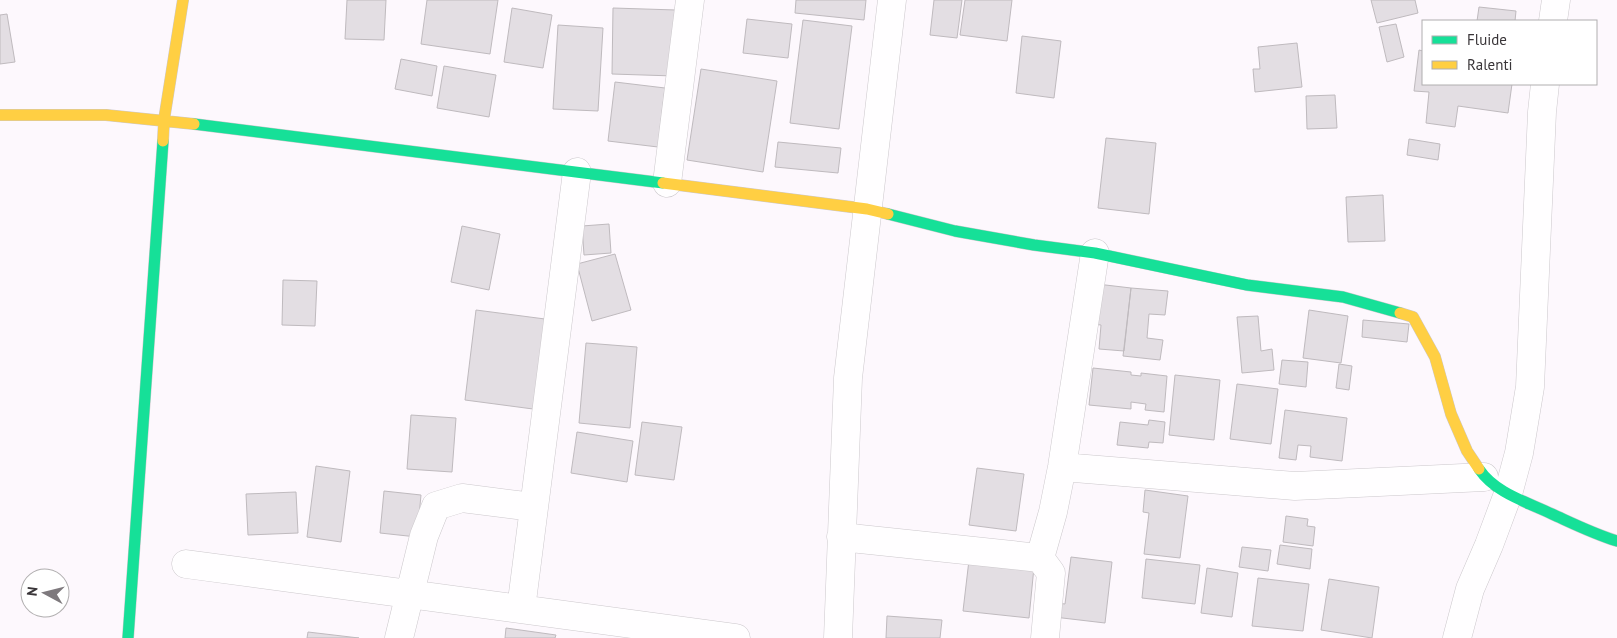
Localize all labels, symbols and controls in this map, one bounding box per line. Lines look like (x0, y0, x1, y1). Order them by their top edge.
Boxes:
legend (1422, 20, 1597, 85)
text: Fluide (1467, 30, 1507, 49)
text: Ralenti (1467, 55, 1513, 74)
north arrow (20, 568, 70, 618)
text: N (23, 586, 42, 597)

